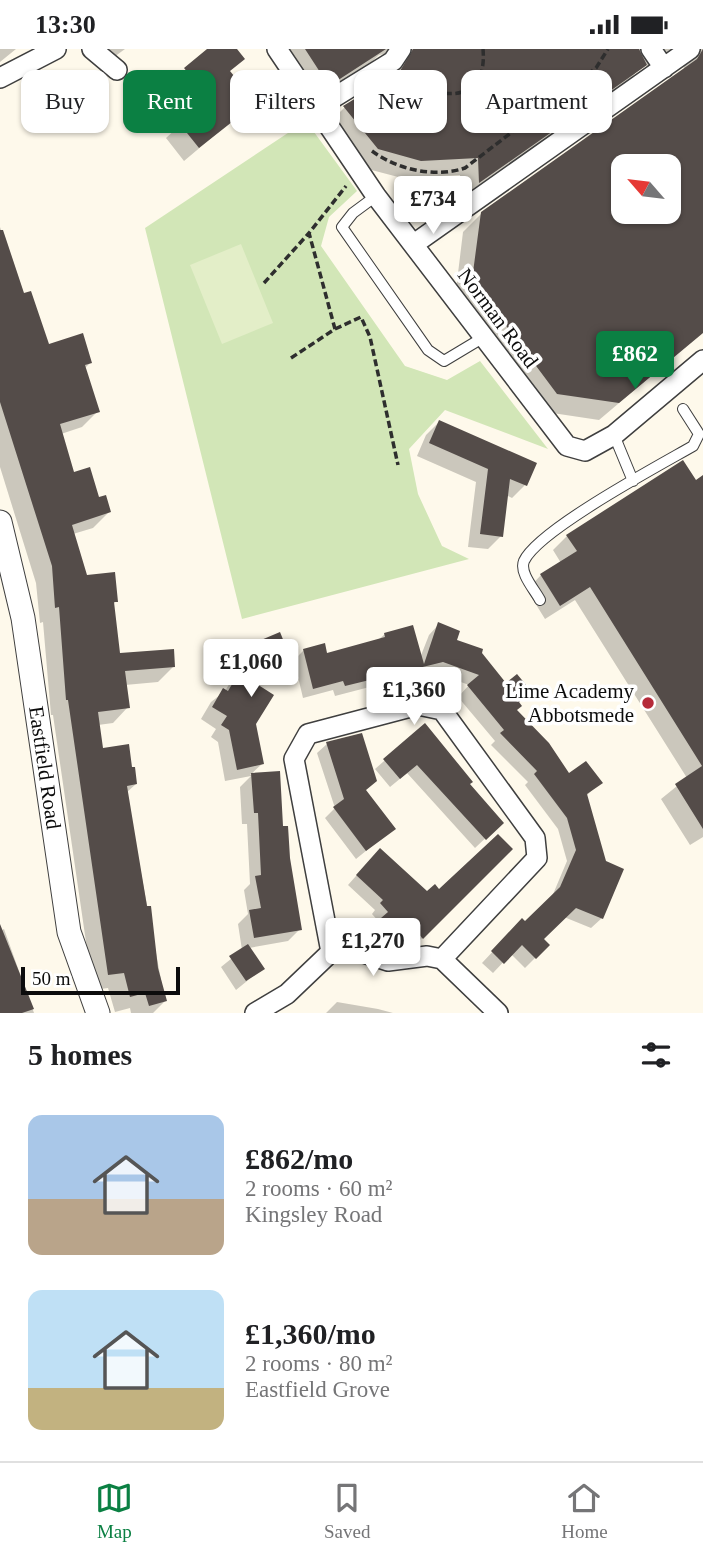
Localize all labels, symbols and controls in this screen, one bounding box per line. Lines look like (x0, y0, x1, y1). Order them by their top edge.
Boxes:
text: 13:30 (35, 10, 96, 39)
chip: Buy (21, 70, 109, 133)
chip: Rent (123, 70, 216, 133)
chip: Filters (230, 70, 340, 133)
chip: New (354, 70, 447, 133)
chip: Apartment (461, 70, 612, 133)
north arrow (611, 154, 681, 224)
map controls (611, 154, 681, 224)
pin: £734 (392, 177, 474, 236)
text: £734 (410, 186, 456, 211)
street label: Norman Road (453, 263, 544, 373)
pin: £862 (594, 331, 676, 391)
text: £862 (612, 341, 658, 366)
pin: £1,060 (194, 639, 308, 699)
text: £1,060 (219, 649, 283, 674)
pin: £1,360 (357, 667, 471, 727)
text: £1,360 (382, 677, 446, 702)
place label: Lime Academy Abbotsmede (505, 679, 634, 727)
marker: Lime Academy Abbotsmede (640, 695, 656, 711)
street label: Eastfield Road (24, 704, 66, 831)
pin: £1,270 (316, 919, 430, 978)
text: £1,270 (341, 928, 405, 953)
scale bar (21, 964, 180, 996)
text: 50 m (32, 968, 71, 989)
icon: filters (637, 1036, 675, 1074)
text: 5 homes (28, 1038, 132, 1071)
text: £862/mo (245, 1142, 353, 1175)
icon: home (84, 1143, 168, 1227)
text: 2 rooms · 60 m² (245, 1176, 392, 1201)
text: Kingsley Road (245, 1202, 382, 1227)
text: £1,360/mo (245, 1317, 376, 1350)
icon: home (84, 1318, 168, 1402)
text: 2 rooms · 80 m² (245, 1351, 392, 1376)
text: Eastfield Grove (245, 1377, 390, 1402)
tab: Map (95, 1479, 133, 1543)
tab: Saved (324, 1479, 370, 1543)
tab: Home (561, 1479, 608, 1543)

